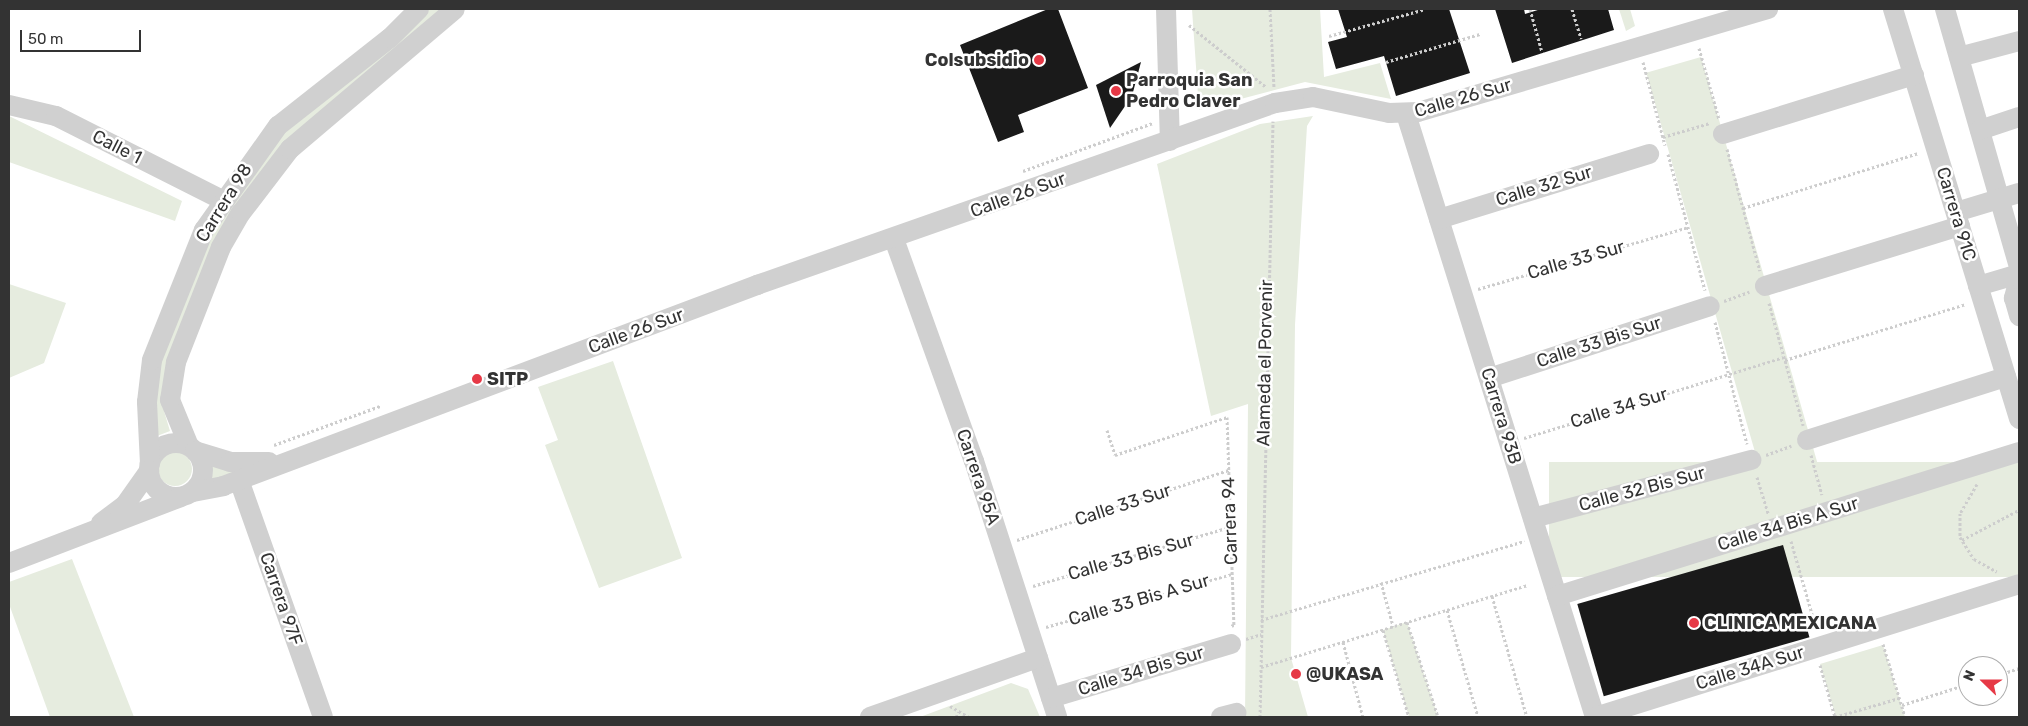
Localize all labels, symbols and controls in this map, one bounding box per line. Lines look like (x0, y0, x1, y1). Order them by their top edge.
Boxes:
scale bar (22, 20, 144, 52)
text: 50 m (28, 30, 63, 48)
place label: Colsubsidio (925, 49, 1029, 71)
marker: Colsubsidio (1033, 54, 1045, 66)
place label: Parroquia San Pedro Claver (1126, 70, 1252, 112)
street label: Calle 26 Sur (1412, 74, 1514, 122)
marker: Parroquia San Pedro Claver (1110, 85, 1122, 97)
street label: Calle 1 (89, 125, 145, 169)
street label: Carrera 98 (191, 160, 257, 246)
street label: Calle 32 Sur (1493, 161, 1595, 211)
street label: Carrera 91C (1932, 165, 1980, 263)
street label: Calle 26 Sur (967, 168, 1069, 222)
street label: Calle 33 Sur (1525, 236, 1627, 284)
street label: Alameda el Porvenir (1253, 279, 1277, 447)
street label: Calle 26 Sur (585, 304, 687, 358)
street label: Calle 33 Bis Sur (1534, 312, 1664, 372)
street label: Carrera 93B (1476, 365, 1526, 467)
place label: SITP (487, 368, 528, 390)
marker: SITP (471, 373, 483, 385)
street label: Calle 34 Sur (1568, 383, 1670, 433)
street label: Carrera 95A (952, 426, 1004, 528)
street label: Calle 32 Bis Sur (1577, 462, 1707, 516)
street label: Carrera 94 (1218, 477, 1242, 565)
street label: Calle 33 Sur (1072, 479, 1174, 531)
street label: Calle 34 Bis A Sur (1715, 492, 1861, 556)
street label: Calle 33 Bis Sur (1066, 529, 1196, 585)
street label: Carrera 97F (255, 550, 307, 648)
street label: Calle 33 Bis A Sur (1066, 569, 1212, 631)
place label: CLINICA MEXICANA (1704, 612, 1877, 634)
marker: CLINICA MEXICANA (1688, 617, 1700, 629)
street label: Calle 34A Sur (1693, 641, 1807, 695)
street label: Calle 34 Bis Sur (1075, 642, 1207, 700)
north arrow (1958, 656, 2008, 706)
place label: @UKASA (1306, 663, 1384, 685)
marker: @UKASA (1290, 668, 1302, 680)
text: N (1960, 668, 1979, 683)

